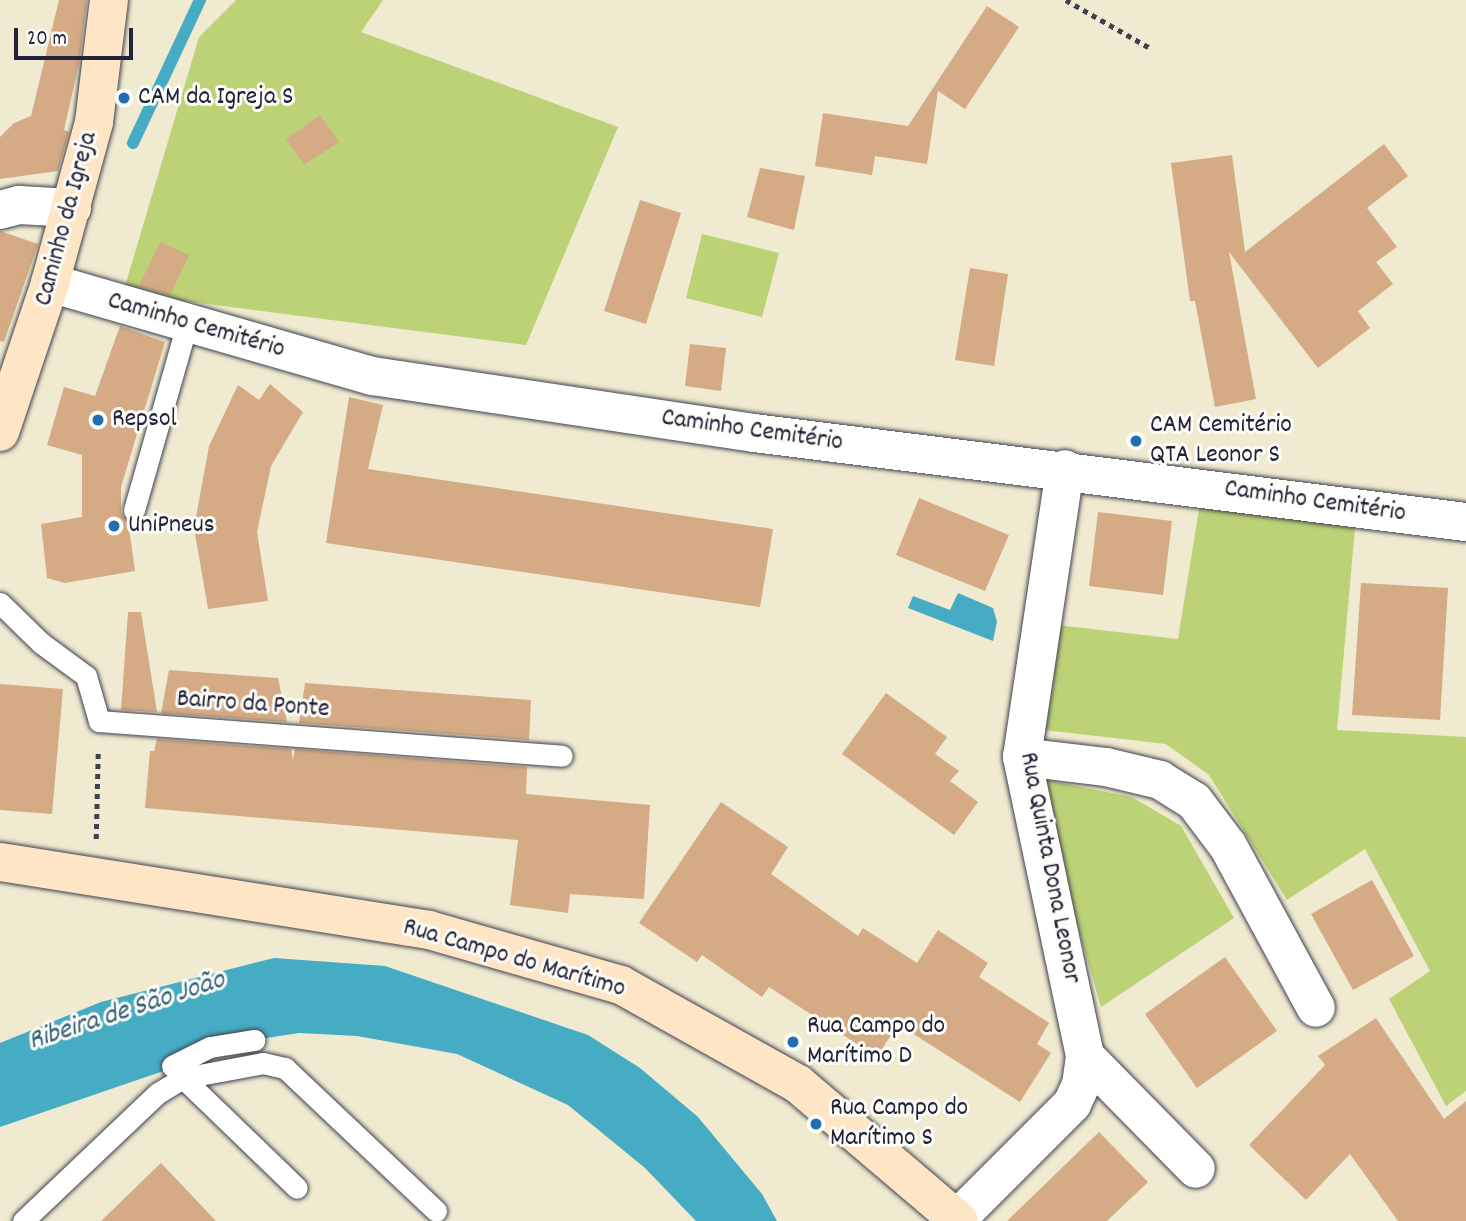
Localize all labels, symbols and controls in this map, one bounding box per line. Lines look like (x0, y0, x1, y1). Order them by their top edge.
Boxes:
scale bar (18, 14, 136, 58)
text: 20 m (27, 25, 67, 55)
place label: CAM da Igreja S (138, 82, 294, 114)
marker: CAM da Igreja S (116, 90, 132, 106)
street label: Caminho da Igreja (29, 129, 105, 309)
street label: Caminho Cemitério (104, 286, 288, 366)
street label: Caminho Cemitério (659, 403, 845, 459)
place label: Repsol (112, 404, 177, 436)
place label: CAM Cemitério QTA Leonor S (1150, 410, 1292, 472)
marker: Repsol (90, 412, 106, 428)
marker: CAM Cemitério QTA Leonor S (1128, 433, 1144, 449)
street label: Caminho Cemitério (1222, 474, 1408, 530)
place label: UniPneus (128, 510, 215, 542)
marker: UniPneus (106, 518, 122, 534)
street label: Bairro da Ponte (176, 684, 330, 726)
street label: Rua Quinta Dona Leonor (1011, 750, 1087, 986)
street label: Rua Campo do Marítimo (399, 912, 629, 1006)
water label: Ribeira de São João (25, 964, 229, 1060)
place label: Rua Campo do Marítimo D (807, 1011, 945, 1072)
marker: Rua Campo do Marítimo D (785, 1034, 801, 1050)
place label: Rua Campo do Marítimo S (830, 1093, 968, 1154)
marker: Rua Campo do Marítimo S (808, 1116, 824, 1132)

